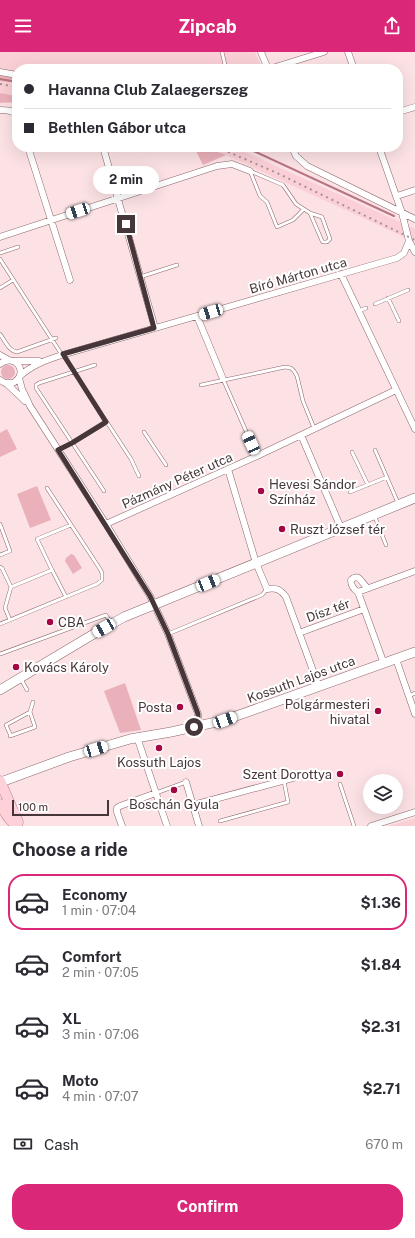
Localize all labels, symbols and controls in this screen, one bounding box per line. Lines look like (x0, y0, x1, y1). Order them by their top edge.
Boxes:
icon: menu (12, 15, 34, 37)
icon: share (381, 15, 403, 37)
text: Zipcab (178, 16, 237, 37)
text: Havanna Club Zalaegerszeg (48, 81, 248, 98)
text: Bethlen Gábor utca (48, 119, 186, 136)
callout: 2 min (93, 166, 159, 194)
text: 2 min (109, 172, 143, 187)
car (65, 202, 91, 220)
route end (117, 215, 135, 233)
street label: Bíró Márton utca (248, 254, 348, 297)
car (198, 303, 224, 321)
car (241, 430, 261, 456)
street label: Pázmány Péter utca (119, 449, 235, 512)
place label: Hevesi Sándor Színház (269, 477, 356, 507)
marker: Hevesi Sándor Színház (256, 486, 266, 496)
place label: Ruszt József tér (290, 522, 385, 537)
marker: Ruszt József tér (277, 524, 287, 534)
car (195, 573, 221, 593)
street label: Dísz tér (304, 596, 352, 625)
place label: CBA (58, 615, 85, 630)
marker: CBA (45, 617, 55, 627)
car (91, 617, 117, 639)
street label: Kossuth Lajos utca (245, 653, 357, 706)
place label: Kovács Károly (24, 660, 109, 675)
marker: Kovács Károly (11, 662, 21, 672)
place label: Polgármesteri hivatal (285, 697, 370, 727)
place label: Posta (138, 700, 172, 715)
marker: Posta (175, 702, 185, 712)
marker: Polgármesteri hivatal (373, 706, 383, 716)
car (212, 710, 238, 730)
route start (185, 718, 203, 736)
car (83, 740, 109, 758)
marker: Kossuth Lajos (154, 743, 164, 753)
place label: Kossuth Lajos (117, 755, 201, 770)
place label: Szent Dorottya (243, 767, 332, 782)
marker: Szent Dorottya (335, 769, 345, 779)
map controls (363, 774, 403, 814)
button: layers (363, 774, 403, 814)
marker: Boschán Gyula (169, 785, 179, 795)
place label: Boschán Gyula (129, 797, 219, 812)
scale bar (12, 798, 109, 817)
text: 100 m (18, 801, 48, 813)
text: Choose a ride (12, 839, 128, 860)
icon: car (14, 884, 50, 920)
text: Economy (62, 886, 127, 903)
text: $1.36 (360, 894, 401, 911)
text: 1 min · 07:04 (62, 903, 136, 918)
icon: car (14, 946, 50, 982)
text: Comfort (62, 948, 122, 965)
text: $1.84 (360, 956, 401, 973)
text: 2 min · 07:05 (62, 965, 139, 980)
icon: car (14, 1008, 50, 1044)
text: XL (62, 1010, 81, 1027)
text: $2.31 (361, 1018, 401, 1035)
text: 3 min · 07:06 (62, 1027, 139, 1042)
icon: car (14, 1070, 50, 1106)
text: Moto (62, 1072, 99, 1089)
text: $2.71 (363, 1080, 401, 1097)
text: 4 min · 07:07 (62, 1089, 139, 1104)
icon: cash (12, 1133, 34, 1155)
text: Cash (44, 1136, 79, 1153)
text: 670 m (365, 1137, 403, 1152)
button: Confirm (12, 1184, 403, 1230)

